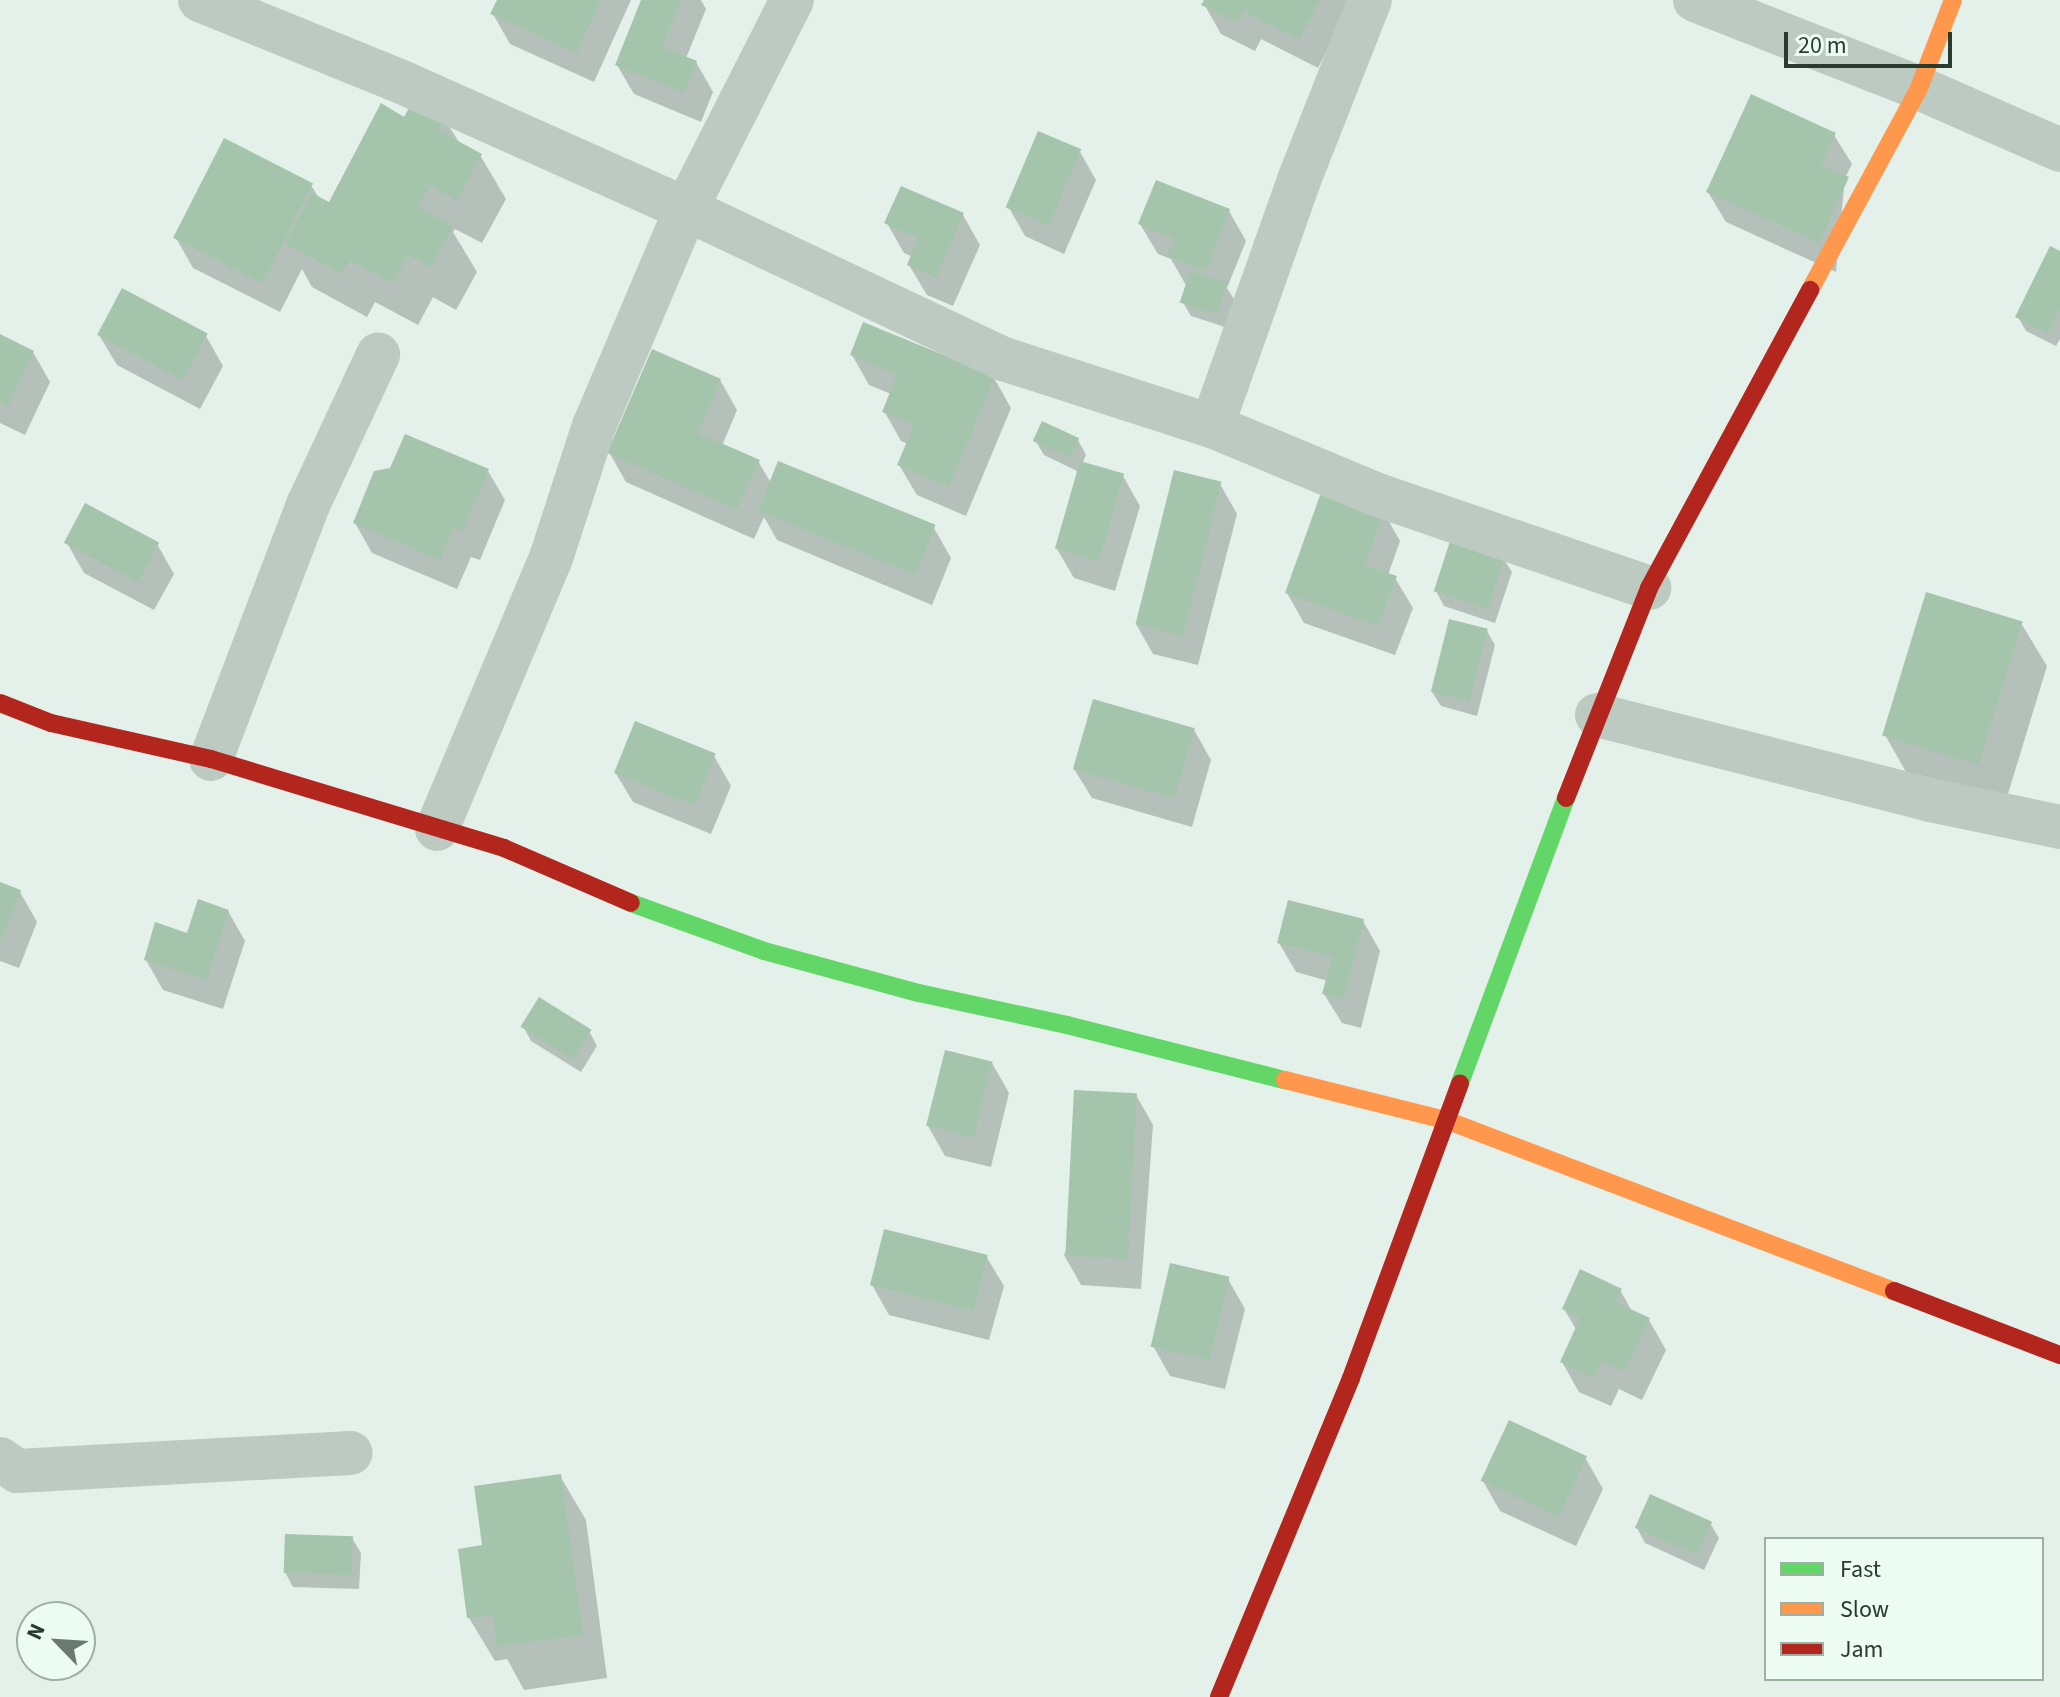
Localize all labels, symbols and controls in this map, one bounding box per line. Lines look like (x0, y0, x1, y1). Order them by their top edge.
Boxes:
scale bar (1788, 16, 1956, 66)
text: 20 m (1798, 28, 1847, 63)
legend (1764, 1537, 2044, 1681)
text: Fast (1840, 1552, 1881, 1587)
text: Slow (1840, 1592, 1889, 1627)
north arrow (16, 1601, 96, 1681)
text: N (18, 1618, 54, 1645)
text: Jam (1840, 1632, 1884, 1667)

